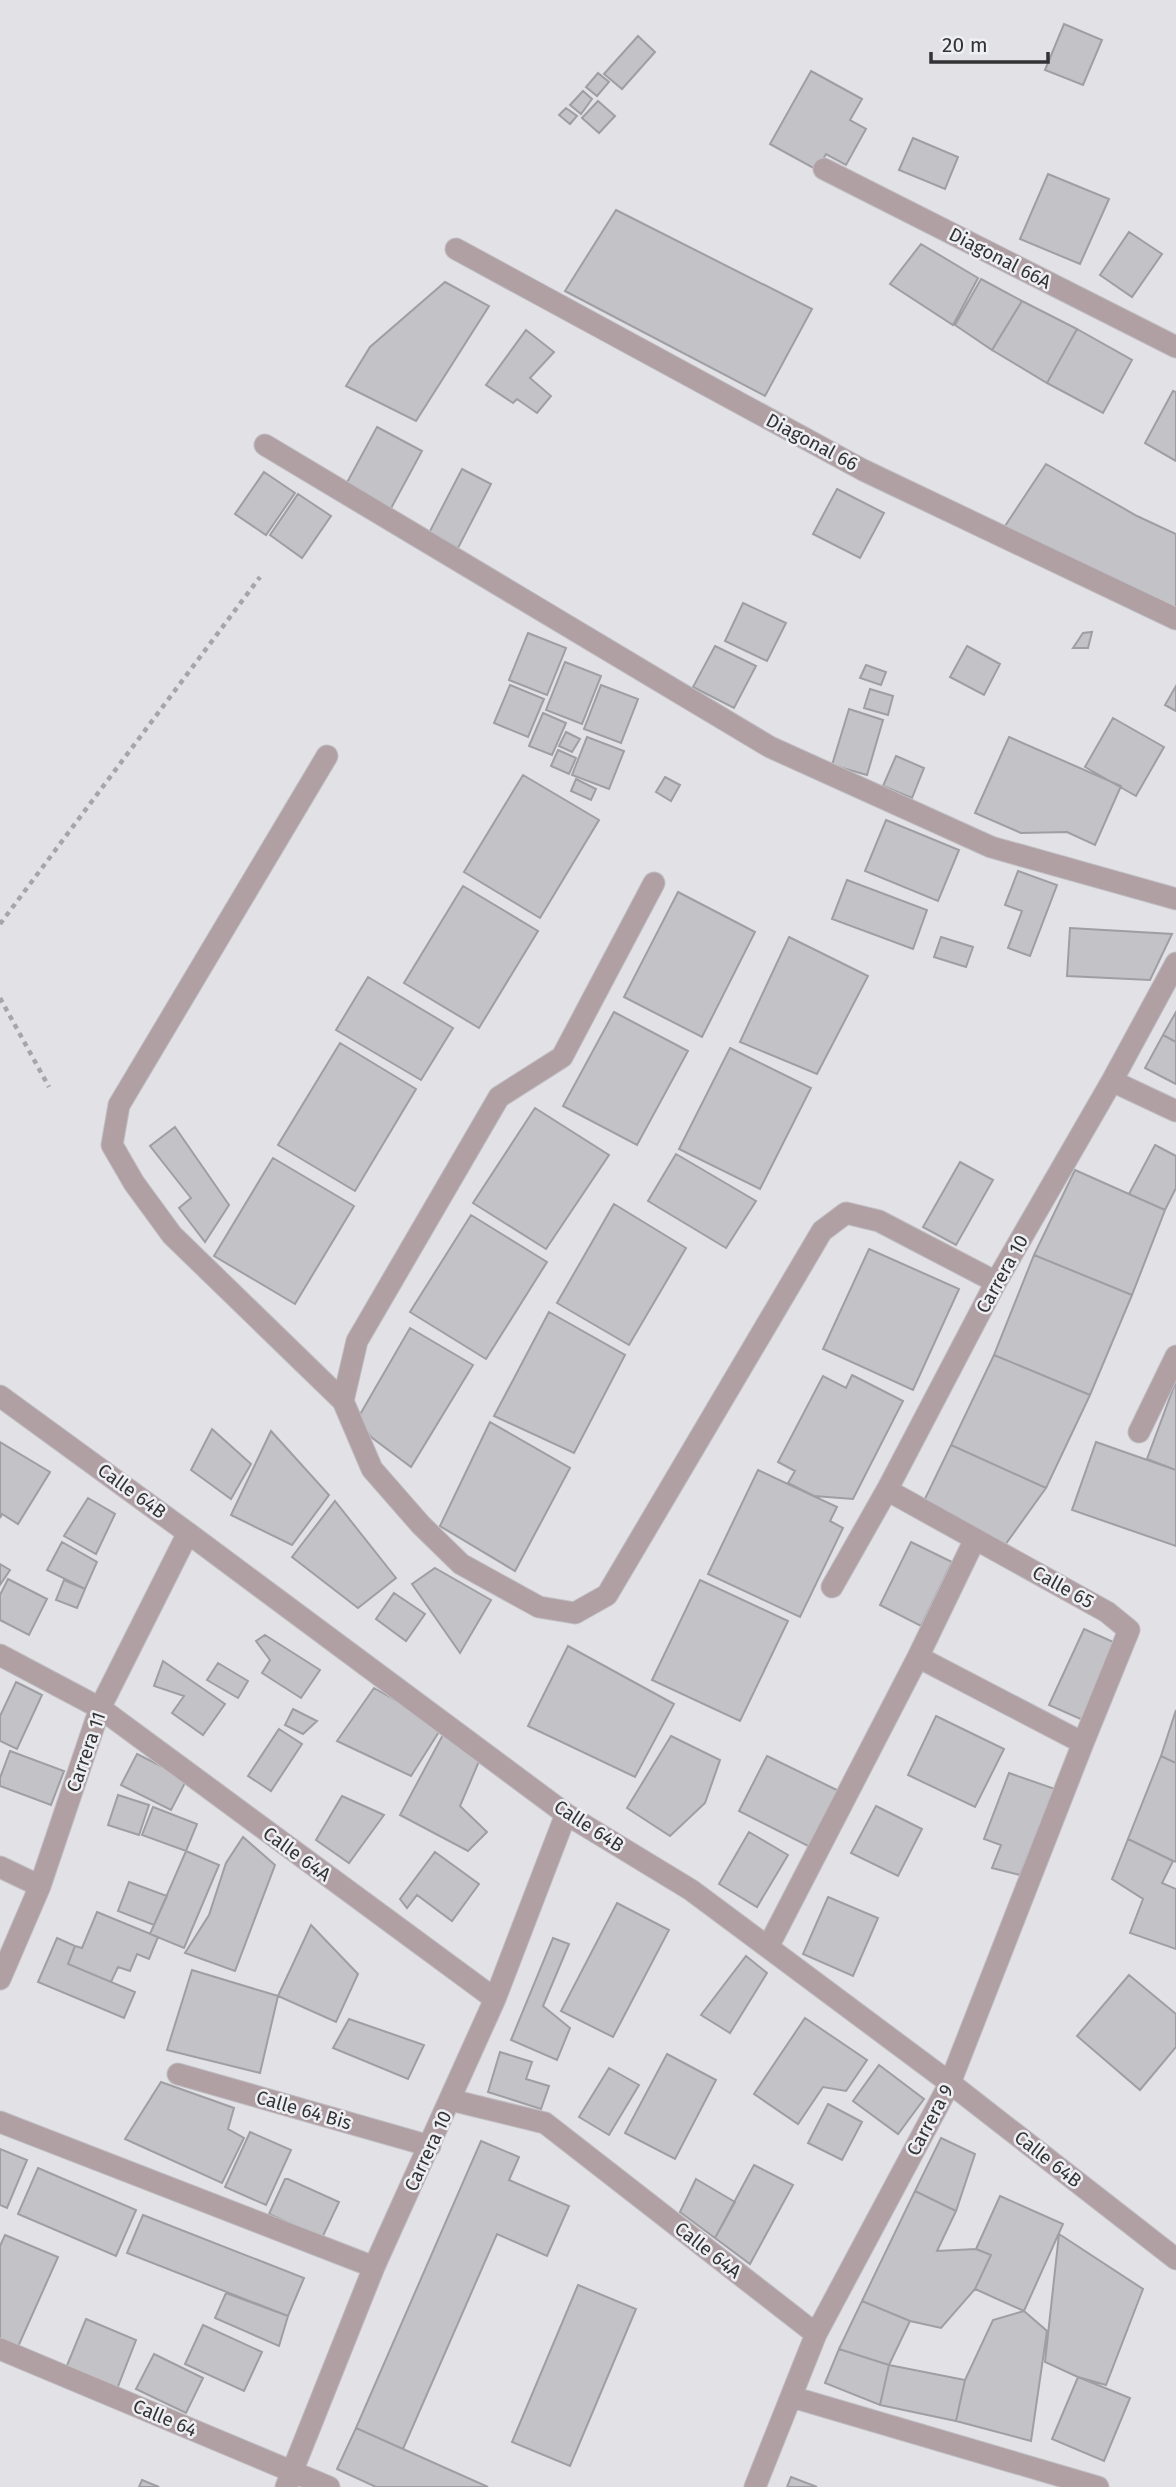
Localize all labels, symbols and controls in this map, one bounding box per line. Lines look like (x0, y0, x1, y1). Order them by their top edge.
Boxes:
scale bar (931, 21, 1048, 65)
text: 20 m (942, 32, 988, 58)
street label: Diagonal 66A (945, 222, 1055, 294)
street label: Diagonal 66 (762, 408, 862, 476)
street label: Carrera 10 (971, 1231, 1033, 1317)
street label: Calle 64B (93, 1459, 171, 1523)
street label: Calle 65 (1028, 1561, 1098, 1613)
street label: Carrera 11 (62, 1709, 110, 1795)
street label: Calle 64B (550, 1795, 628, 1857)
street label: Calle 64A (259, 1822, 335, 1886)
street label: Carrera 9 (902, 2080, 958, 2160)
street label: Calle 64 Bis (254, 2085, 354, 2135)
street label: Carrera 10 (399, 2107, 457, 2195)
street label: Calle 64B (1010, 2126, 1086, 2192)
street label: Calle 64A (670, 2217, 746, 2283)
street label: Calle 64 (130, 2394, 200, 2442)

